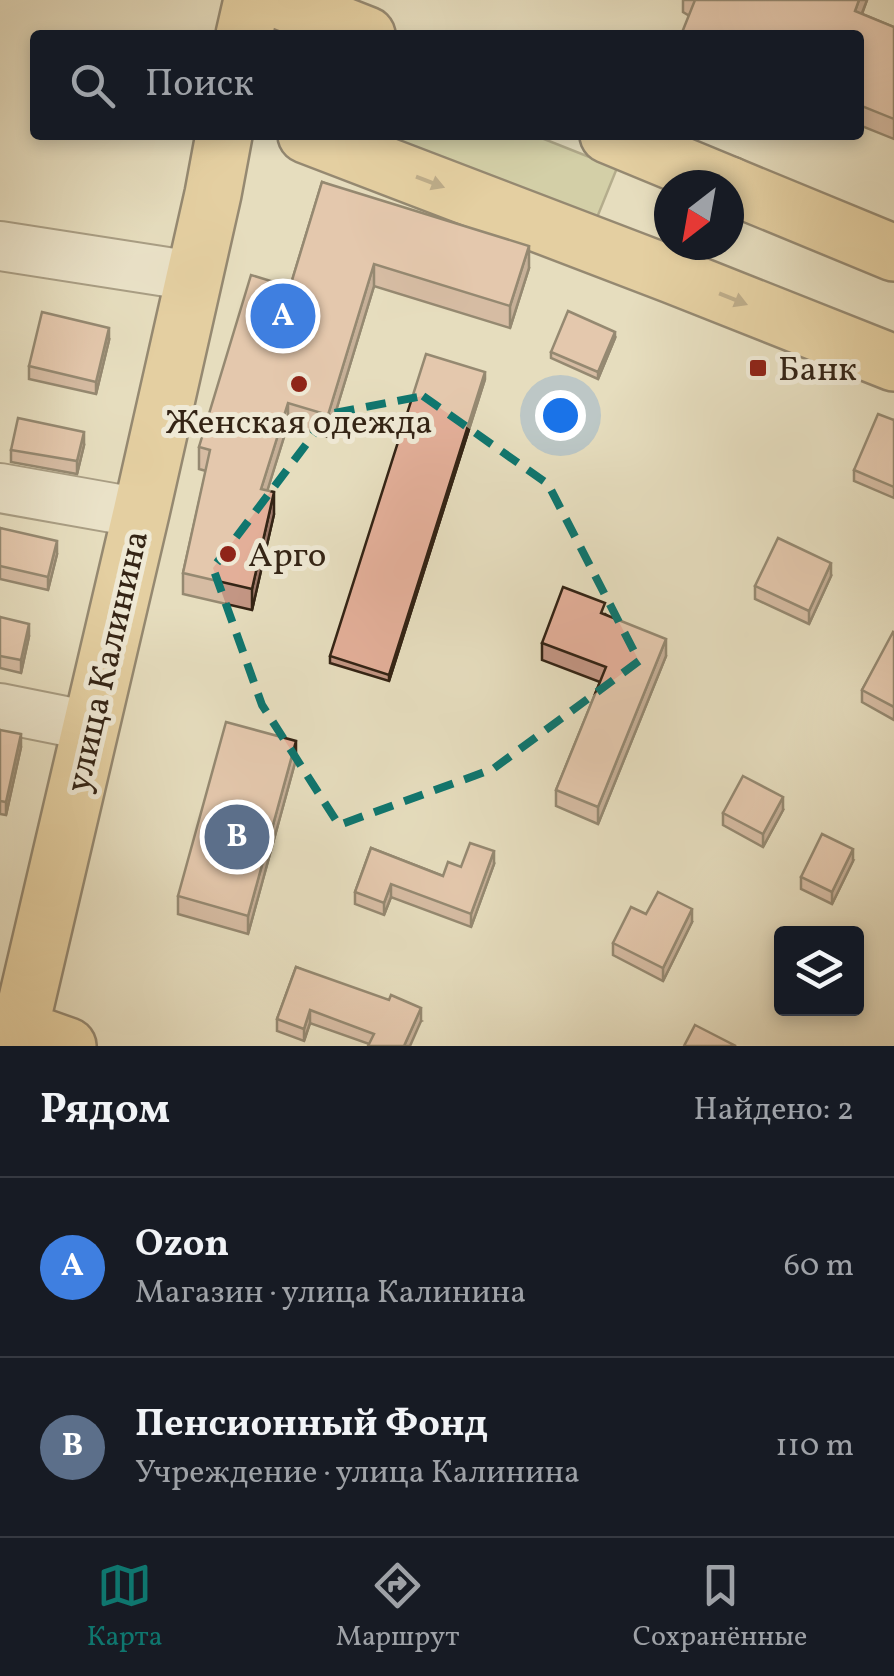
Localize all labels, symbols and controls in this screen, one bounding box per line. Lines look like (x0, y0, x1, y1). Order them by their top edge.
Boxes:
search box (30, 30, 864, 140)
icon: search (65, 58, 120, 113)
text: Поиск (145, 59, 254, 112)
north arrow (654, 170, 744, 260)
one-way arrow (415, 175, 445, 191)
pin: A (250, 278, 316, 354)
one-way arrow (719, 292, 749, 308)
place label: Банк (778, 347, 857, 395)
marker: Банк (747, 357, 769, 379)
marker: Женская одежда (288, 373, 310, 395)
your location (535, 390, 586, 441)
place label: Женская одежда (165, 400, 433, 448)
street label: улица Калинина (55, 526, 162, 797)
place label: Арго (248, 533, 326, 581)
marker: Арго (217, 543, 239, 565)
pin: B (204, 800, 270, 874)
map controls (774, 926, 864, 1016)
button: layers (774, 926, 864, 1016)
text: Рядом (40, 1082, 170, 1141)
text: Найдено: 2 (694, 1089, 854, 1133)
text: Ozon (135, 1219, 229, 1272)
text: A (61, 1245, 84, 1289)
text: 60 m (784, 1245, 854, 1289)
text: Магазин · улица Калинина (135, 1272, 526, 1316)
text: Пенсионный Фонд (135, 1399, 488, 1452)
text: B (62, 1425, 83, 1469)
text: 110 m (775, 1425, 854, 1469)
text: Учреждение · улица Калинина (135, 1452, 580, 1496)
tab: Карта (87, 1558, 163, 1657)
tab: Маршрут (336, 1558, 459, 1657)
tab: Сохранённые (633, 1558, 807, 1657)

